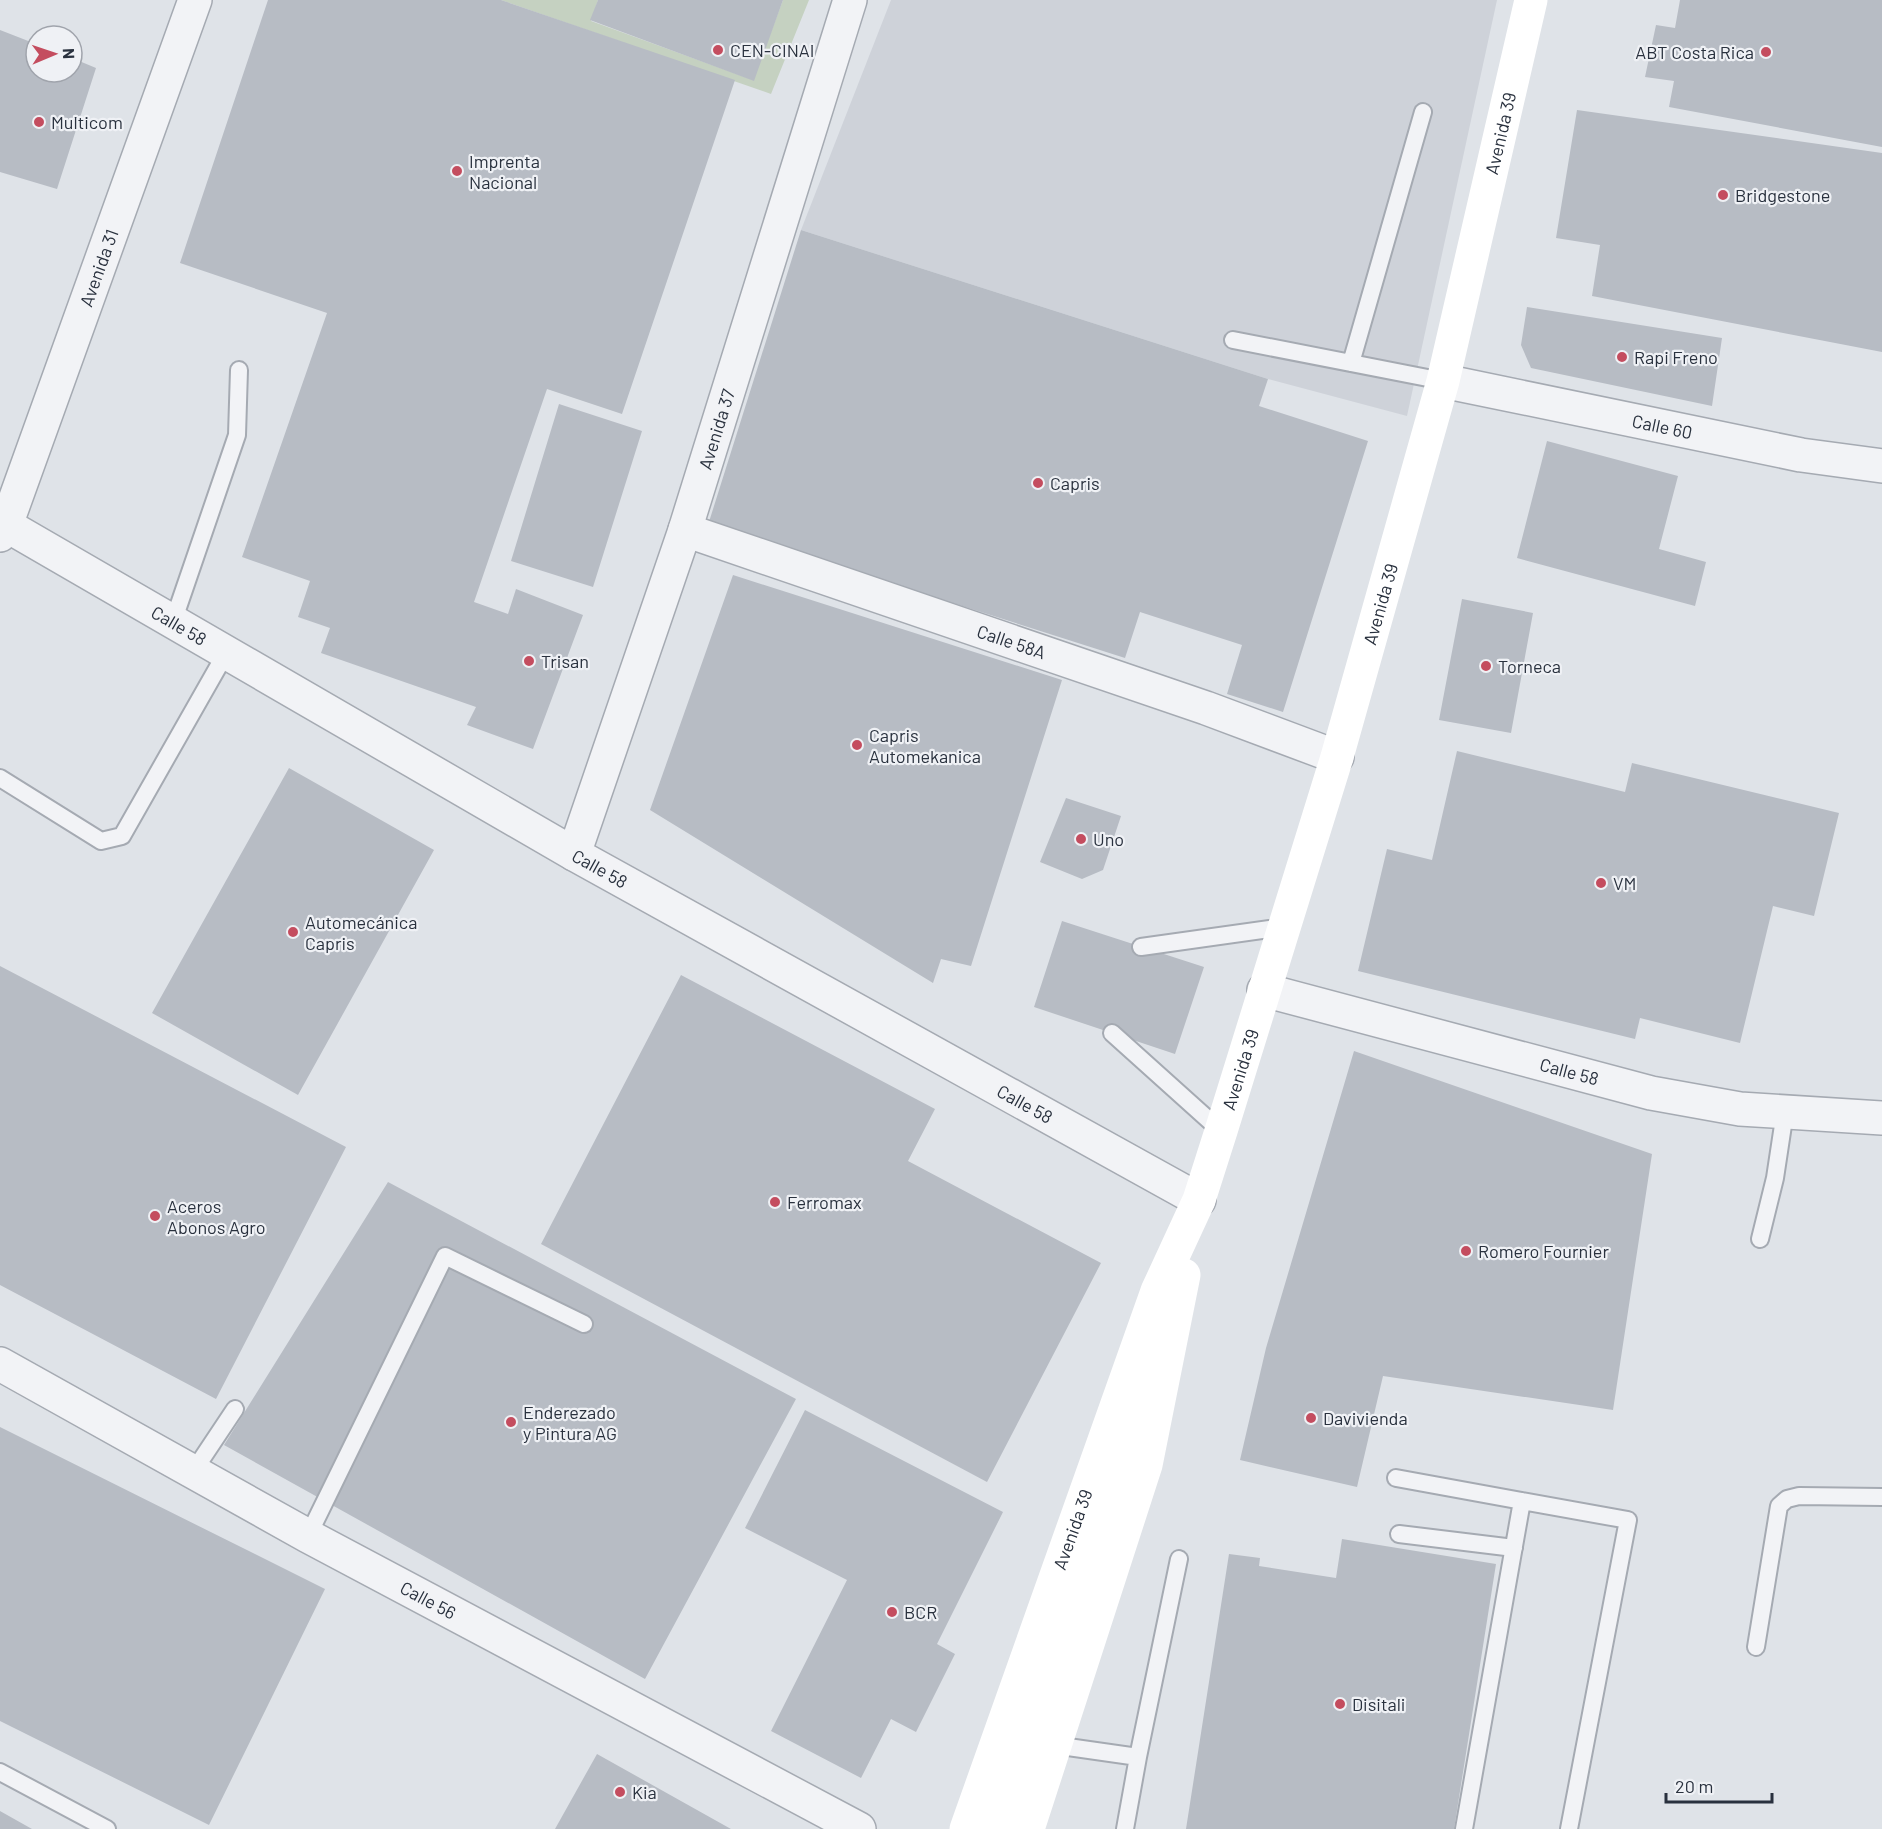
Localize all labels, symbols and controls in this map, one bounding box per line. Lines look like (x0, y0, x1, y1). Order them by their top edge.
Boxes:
north arrow (24, 24, 84, 84)
place label: CEN-CINAI (730, 39, 814, 61)
place label: ABT Costa Rica (1635, 41, 1754, 63)
marker: CEN-CINAI (711, 43, 725, 57)
marker: ABT Costa Rica (1759, 45, 1773, 59)
text: N (60, 48, 79, 59)
street label: Avenida 39 (1480, 90, 1520, 177)
place label: Multicom (51, 111, 123, 133)
marker: Multicom (32, 115, 46, 129)
place label: Imprenta Nacional (469, 150, 540, 193)
marker: Imprenta Nacional (450, 164, 464, 178)
place label: Bridgestone (1735, 184, 1830, 206)
marker: Bridgestone (1716, 188, 1730, 202)
street label: Avenida 31 (75, 226, 123, 310)
place label: Rapi Freno (1634, 346, 1718, 368)
marker: Rapi Freno (1615, 350, 1629, 364)
street label: Avenida 37 (694, 386, 739, 472)
street label: Calle 60 (1630, 409, 1694, 443)
place label: Capris (1050, 472, 1100, 494)
marker: Capris (1031, 476, 1045, 490)
street label: Avenida 39 (1358, 561, 1402, 647)
street label: Calle 58 (148, 601, 211, 650)
street label: Calle 58A (974, 620, 1049, 663)
place label: Trisan (541, 650, 589, 672)
marker: Trisan (522, 654, 536, 668)
place label: Torneca (1498, 655, 1561, 677)
marker: Torneca (1479, 659, 1493, 673)
place label: Capris Automekanica (869, 724, 981, 767)
marker: Capris Automekanica (850, 738, 864, 752)
place label: Uno (1093, 828, 1124, 850)
marker: Uno (1074, 832, 1088, 846)
street label: Calle 58 (568, 844, 632, 893)
place label: VM (1613, 872, 1636, 894)
marker: VM (1594, 876, 1608, 890)
place label: Automecánica Capris (305, 911, 417, 954)
marker: Automecánica Capris (286, 925, 300, 939)
street label: Avenida 39 (1217, 1026, 1263, 1113)
street label: Calle 58 (1537, 1053, 1601, 1090)
street label: Calle 58 (993, 1080, 1057, 1128)
place label: Ferromax (787, 1191, 862, 1213)
place label: Aceros Abonos Agro (167, 1195, 266, 1238)
marker: Ferromax (768, 1195, 782, 1209)
marker: Aceros Abonos Agro (148, 1209, 162, 1223)
place label: Romero Fournier (1478, 1240, 1609, 1262)
marker: Romero Fournier (1459, 1244, 1473, 1258)
place label: Enderezado y Pintura AG (523, 1401, 617, 1444)
place label: Davivienda (1323, 1407, 1408, 1429)
marker: Davivienda (1304, 1411, 1318, 1425)
marker: Enderezado y Pintura AG (504, 1415, 518, 1429)
street label: Avenida 39 (1048, 1486, 1097, 1573)
street label: Calle 56 (397, 1576, 460, 1624)
place label: BCR (904, 1601, 937, 1623)
marker: BCR (885, 1605, 899, 1619)
place label: Disitali (1352, 1693, 1405, 1715)
marker: Disitali (1333, 1697, 1347, 1711)
scale bar (1666, 1766, 1772, 1804)
text: 20 m (1675, 1775, 1713, 1797)
place label: Kia (632, 1781, 657, 1803)
marker: Kia (613, 1785, 627, 1799)

